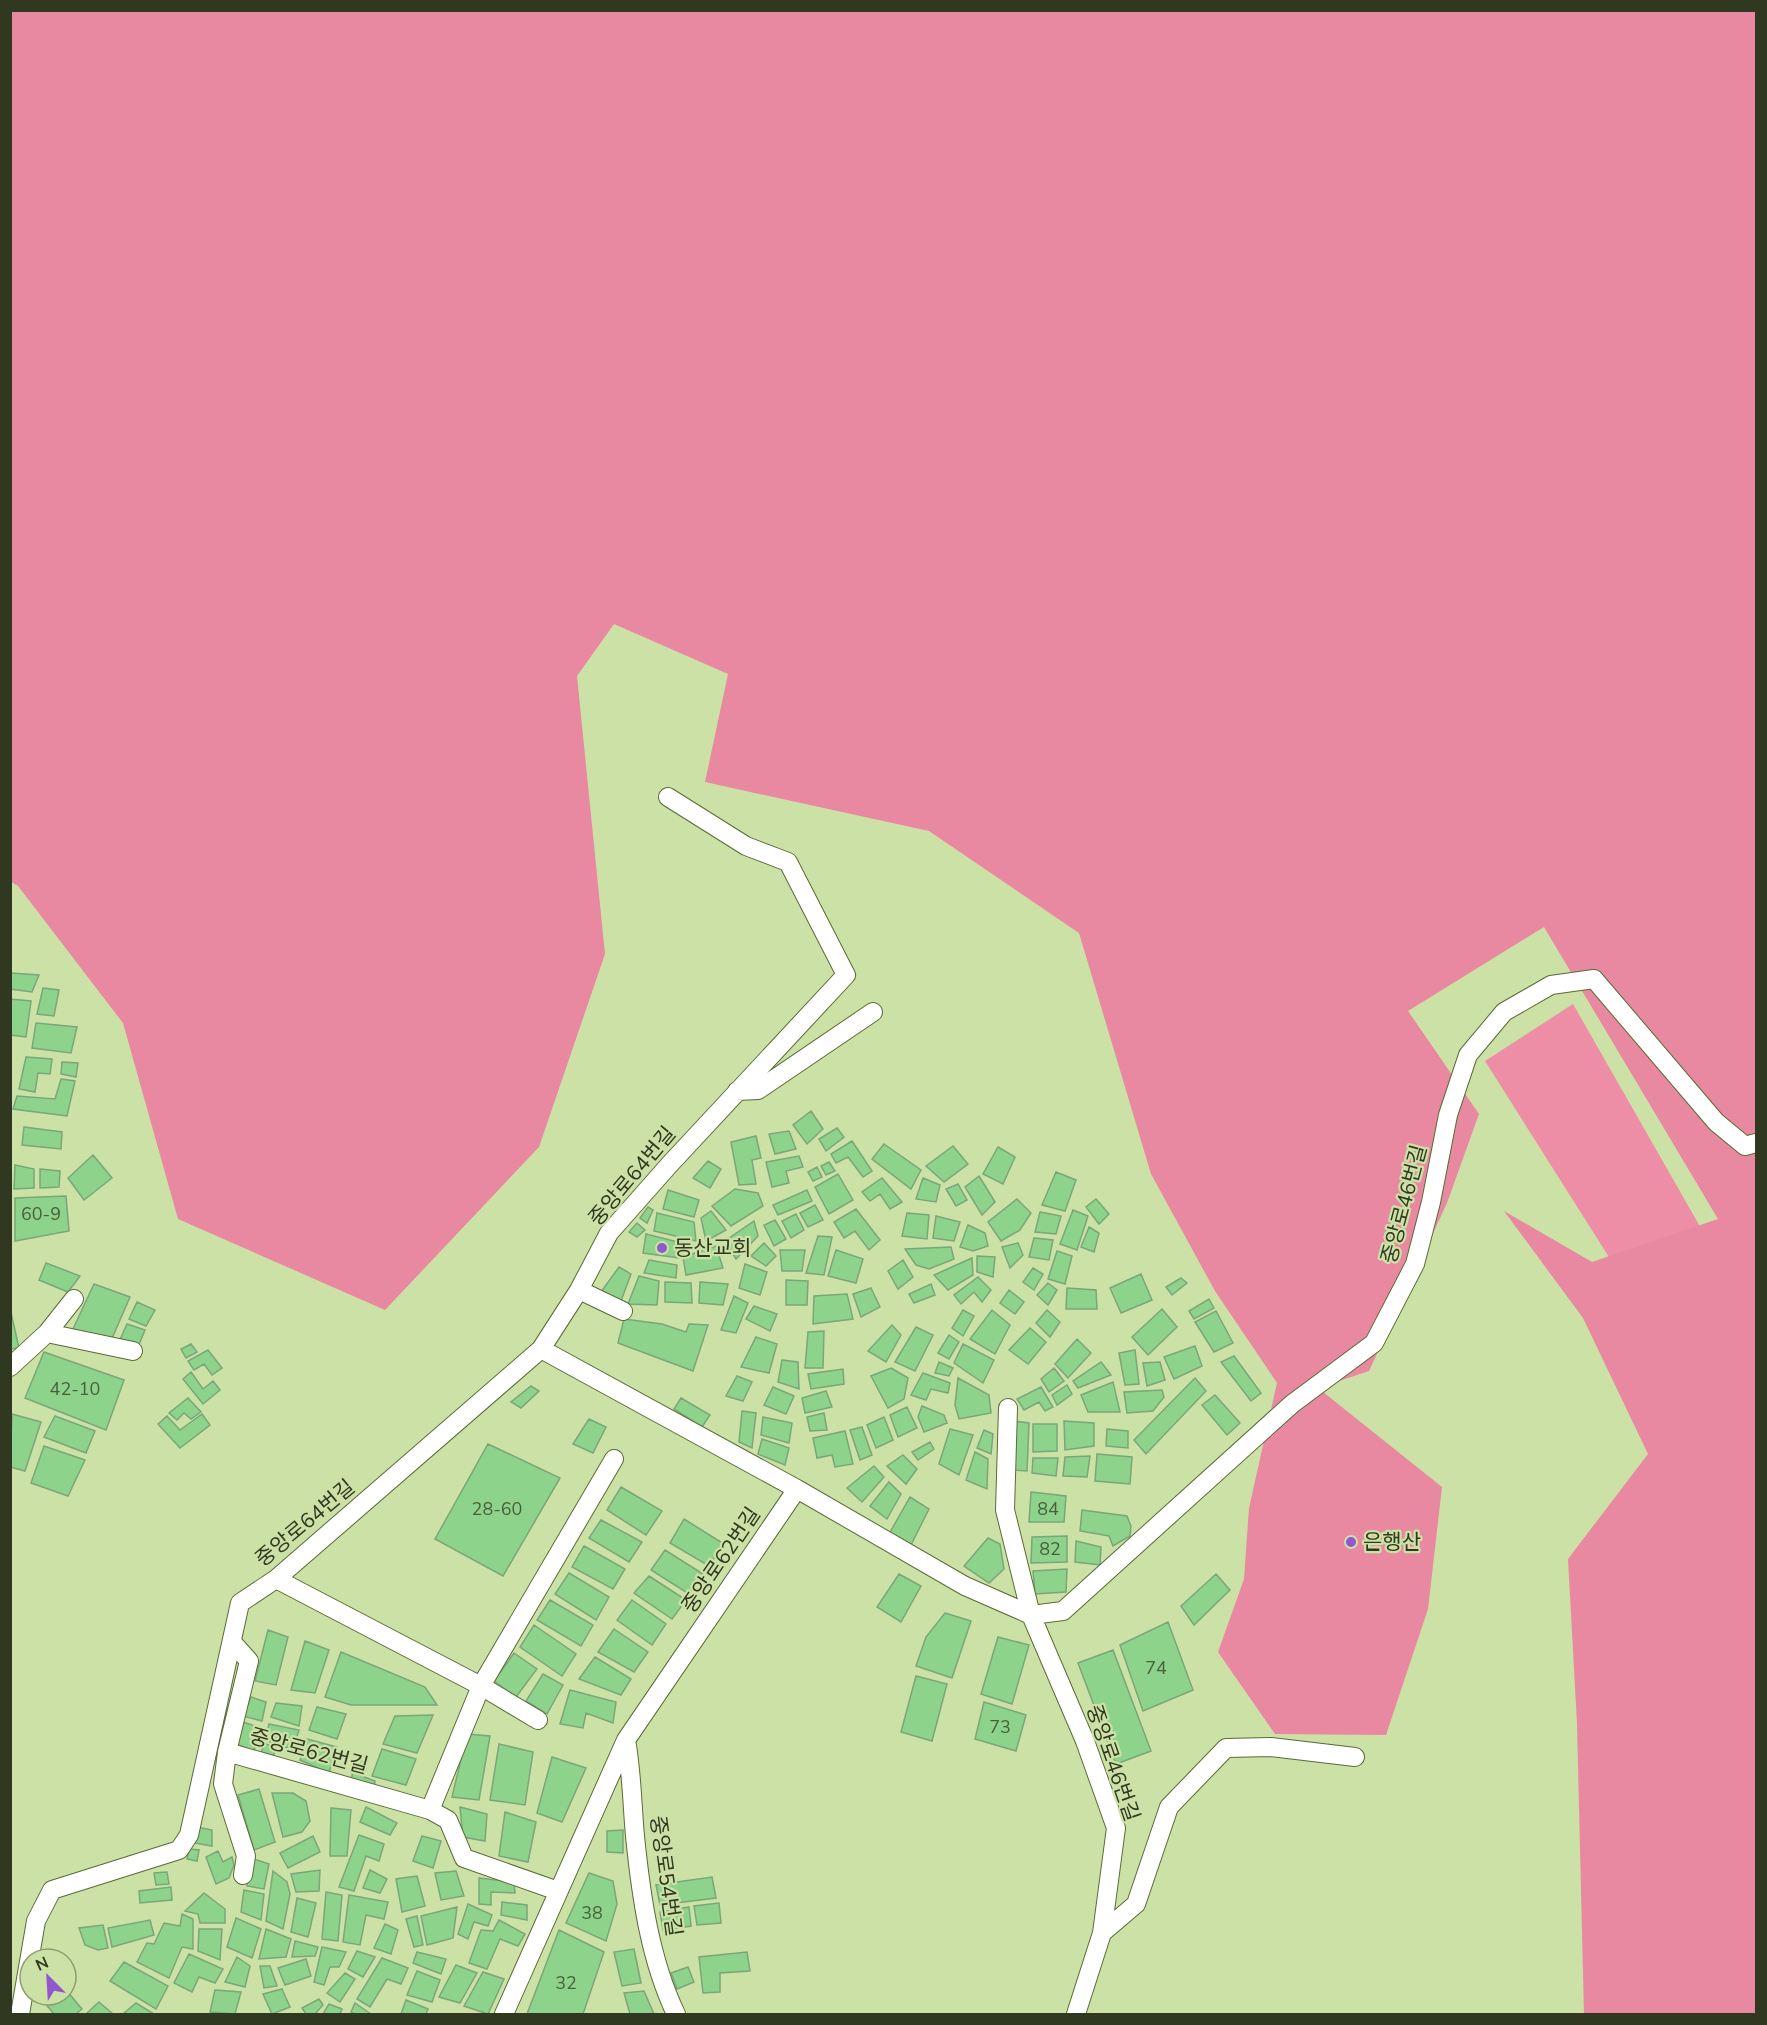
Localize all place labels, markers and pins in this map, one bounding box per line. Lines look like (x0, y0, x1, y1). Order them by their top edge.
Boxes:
place label: 동산교회 (674, 1234, 751, 1262)
marker: 동산교회 (655, 1241, 669, 1255)
place label: 은행산 (1363, 1528, 1421, 1556)
marker: 은행산 (1344, 1535, 1358, 1549)

